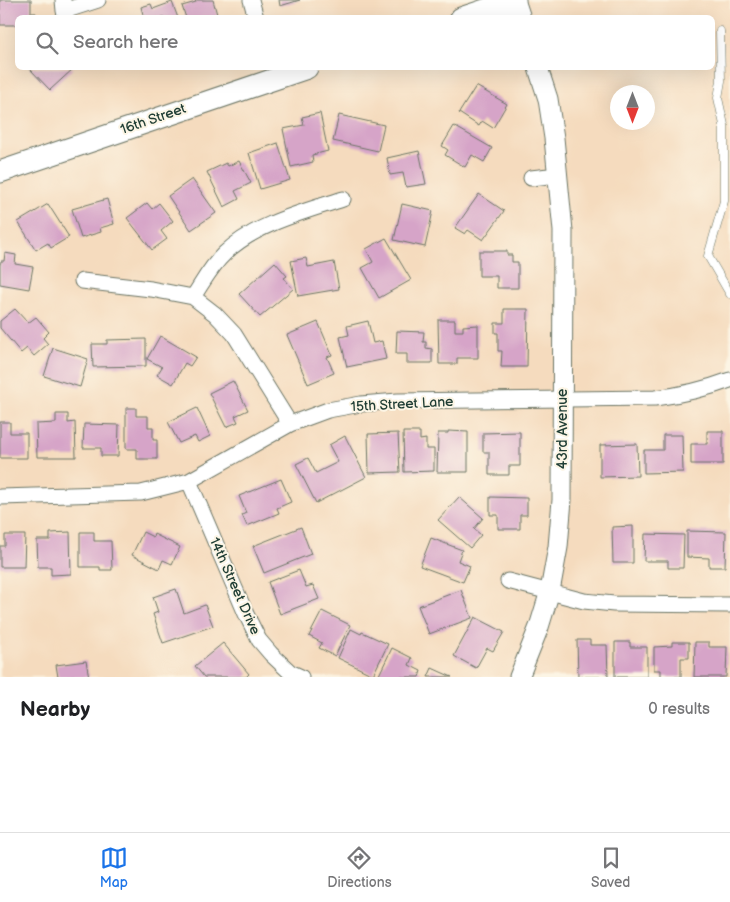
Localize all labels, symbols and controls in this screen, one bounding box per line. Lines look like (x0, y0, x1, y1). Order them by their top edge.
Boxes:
search box (15, 15, 715, 70)
icon: search (33, 29, 61, 57)
text: Search here (73, 31, 178, 54)
north arrow (610, 85, 655, 130)
street label: 16th Street (118, 100, 189, 138)
street label: 43rd Avenue (554, 389, 571, 469)
street label: 15th Street Lane (350, 393, 454, 415)
street label: 14th Street Drive (206, 535, 264, 637)
text: Nearby (20, 697, 90, 722)
text: 0 results (648, 700, 710, 719)
tab: Map (100, 844, 128, 891)
tab: Directions (327, 844, 392, 891)
tab: Saved (591, 844, 630, 891)

